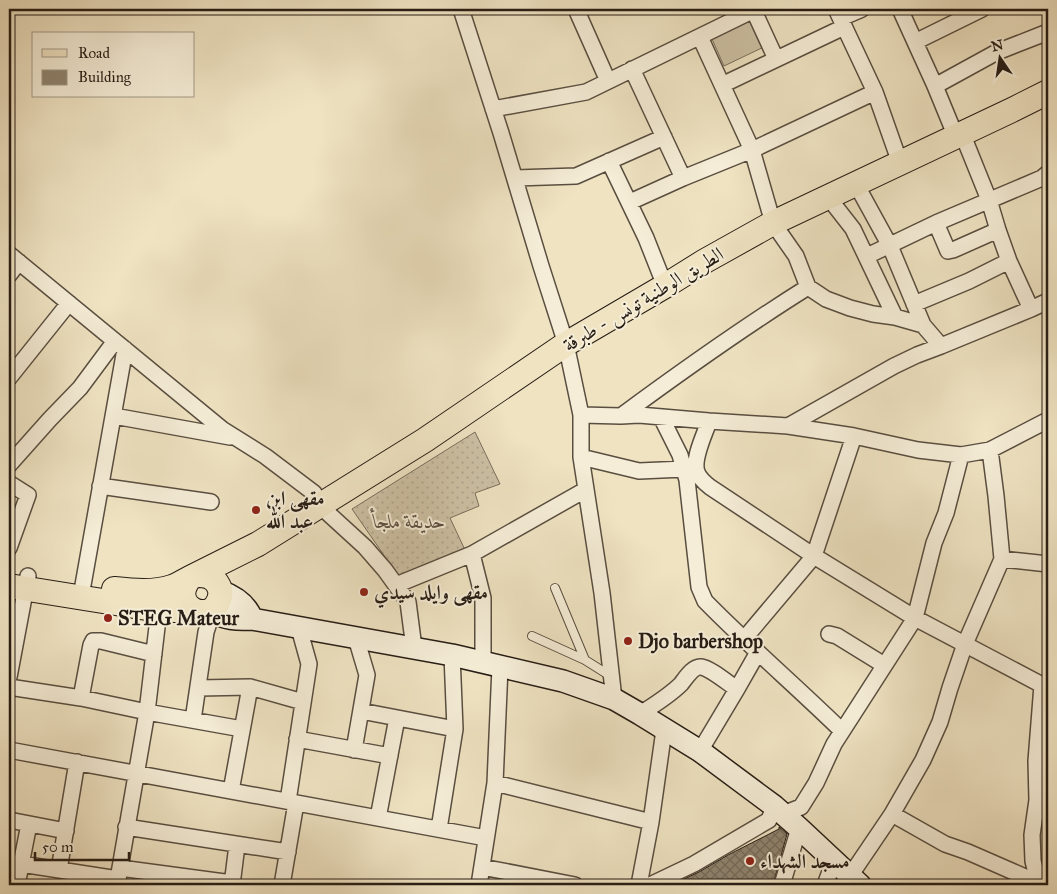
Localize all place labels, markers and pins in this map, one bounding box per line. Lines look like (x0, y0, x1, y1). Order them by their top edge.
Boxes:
place label: مقهى ابن عبد الله (266, 486, 325, 533)
marker: مقهى ابن عبد الله (250, 504, 262, 516)
place label: مقهى وايلد سيدي (374, 580, 488, 609)
marker: مقهى وايلد سيدي (358, 586, 370, 598)
place label: STEG Mateur (118, 606, 240, 630)
marker: STEG Mateur (102, 612, 114, 624)
place label: Djo barbershop (638, 629, 763, 654)
marker: Djo barbershop (622, 635, 634, 647)
place label: مسجد الشهداء (760, 849, 850, 874)
marker: مسجد الشهداء (744, 855, 756, 867)

